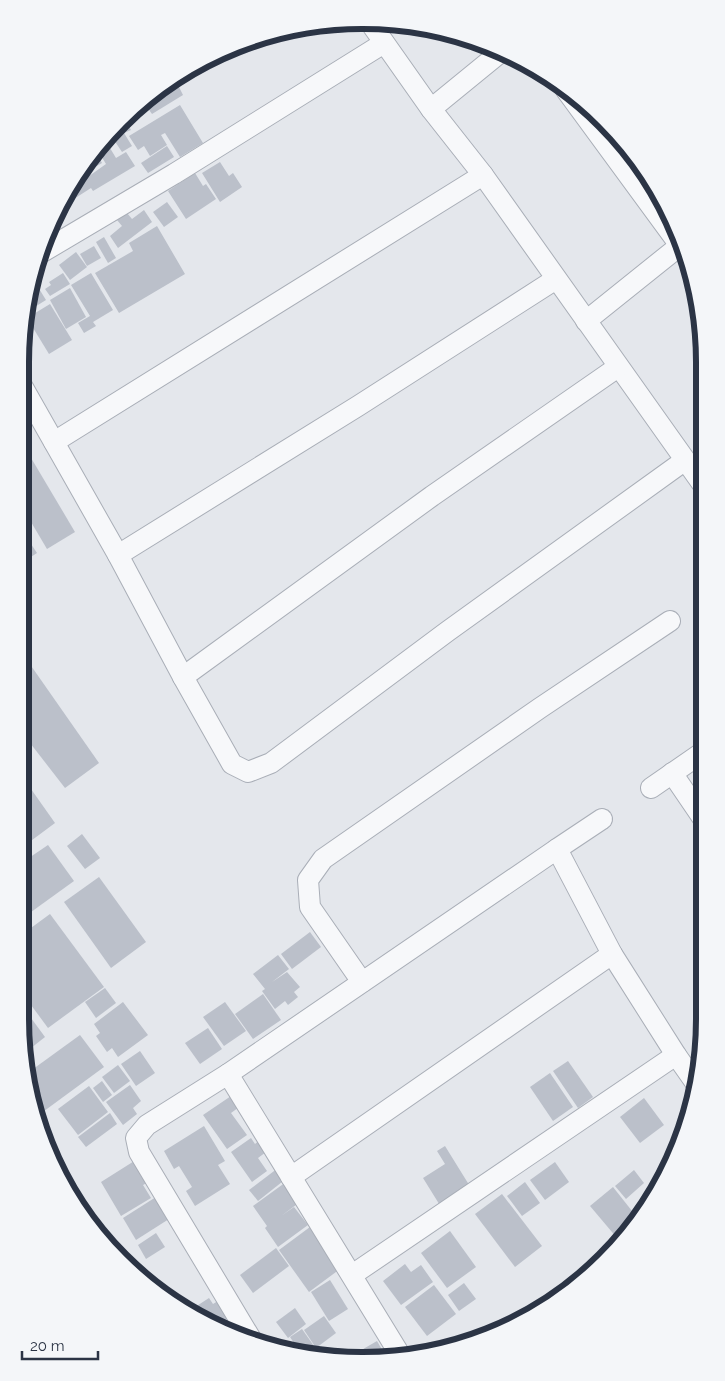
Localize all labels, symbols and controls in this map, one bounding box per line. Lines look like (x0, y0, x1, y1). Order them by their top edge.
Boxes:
scale bar (22, 1328, 99, 1360)
text: 20 m (30, 1337, 65, 1355)

